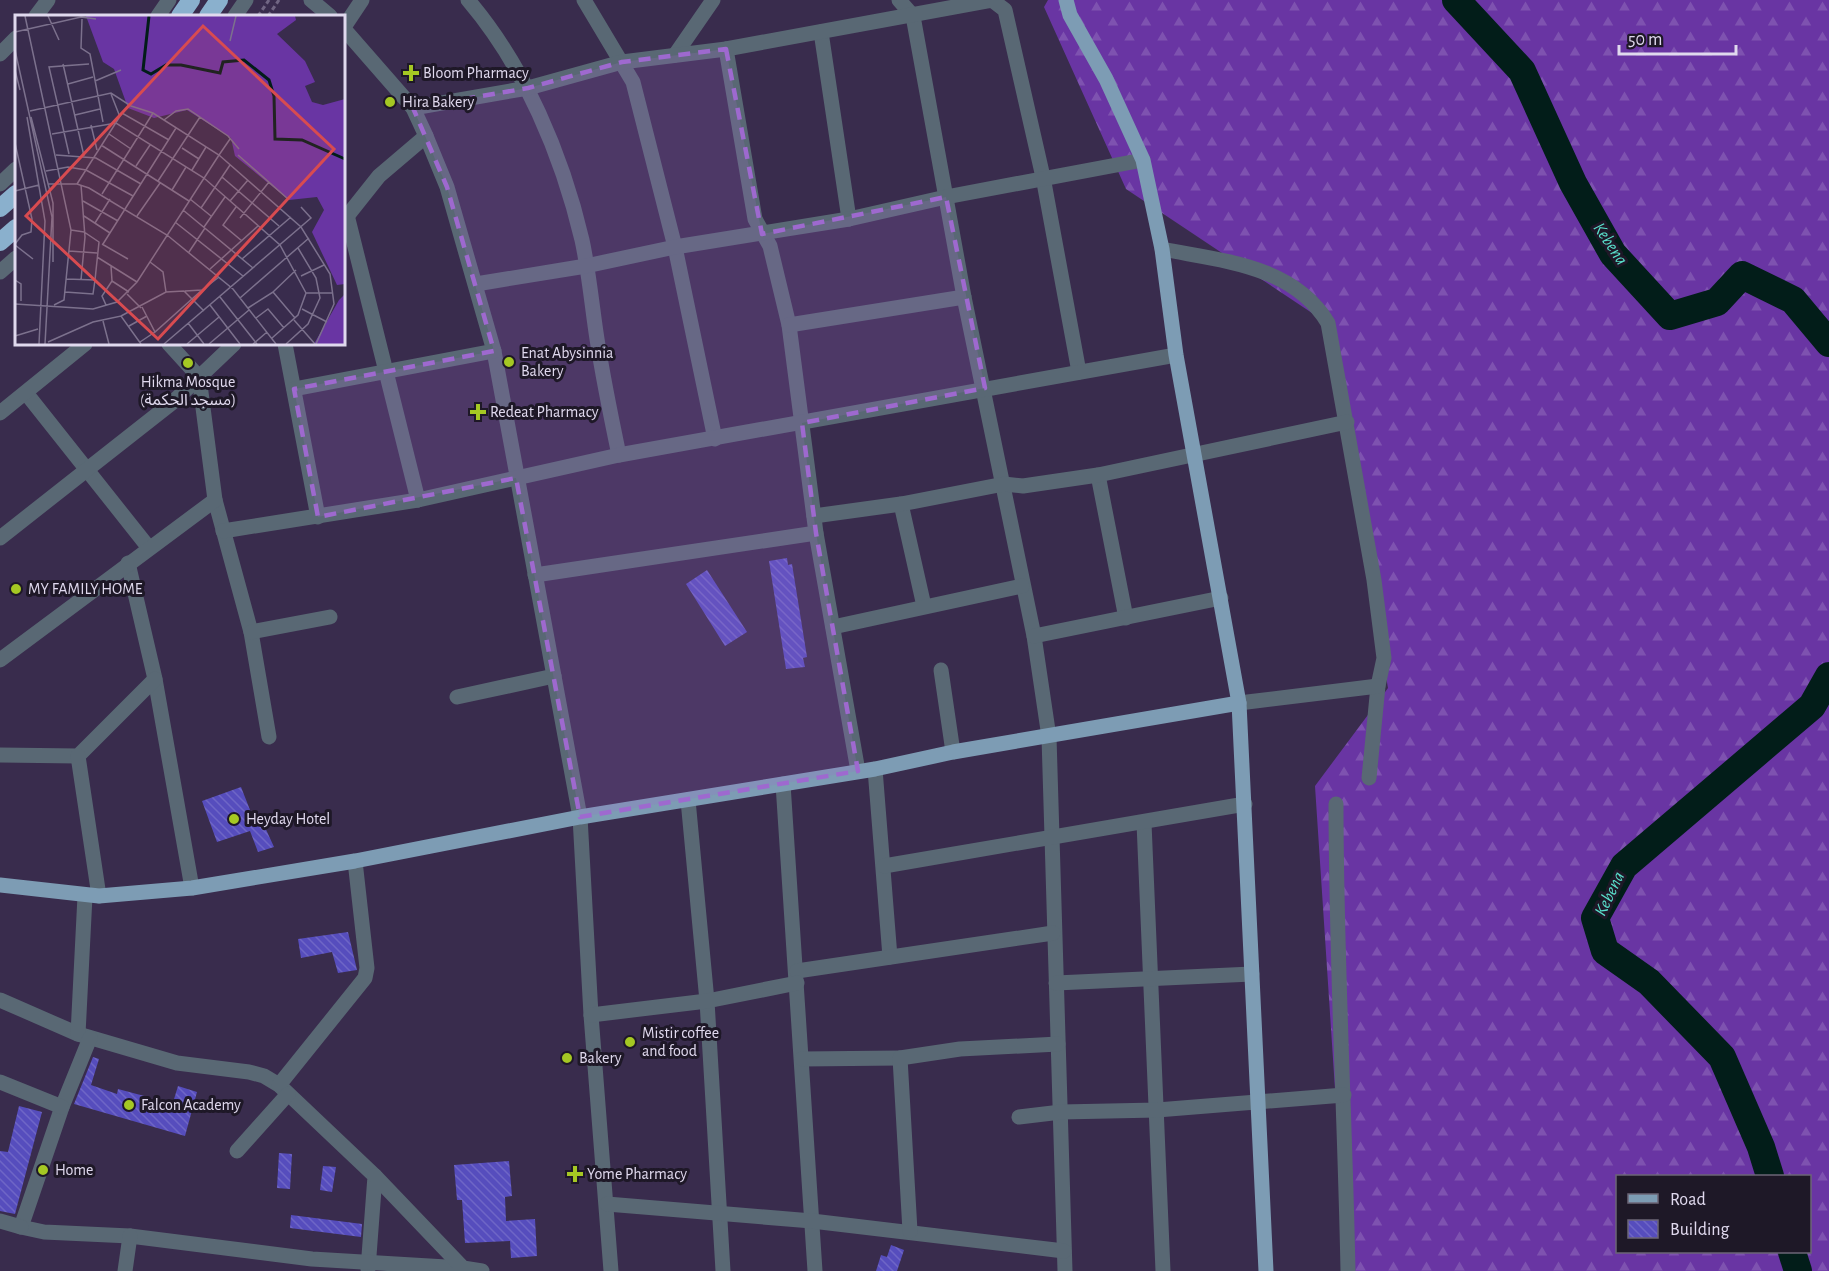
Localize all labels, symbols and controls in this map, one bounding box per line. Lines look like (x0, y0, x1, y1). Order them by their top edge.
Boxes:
inset map (15, 15, 345, 345)
scale bar (1619, 18, 1736, 56)
text: 50 m (1628, 31, 1662, 49)
place label: Bloom Pharmacy (423, 65, 529, 82)
marker: Bloom Pharmacy (404, 66, 418, 80)
place label: Hira Bakery (402, 94, 475, 111)
marker: Hira Bakery (383, 95, 397, 109)
water label: Kebena (1589, 220, 1631, 269)
place label: Enat Abysinnia Bakery (521, 345, 613, 380)
marker: Enat Abysinnia Bakery (502, 355, 516, 369)
marker: Hikma Mosque (مسجد الحكمة) (181, 356, 195, 370)
place label: Hikma Mosque (مسجد الحكمة) (140, 374, 236, 408)
place label: Redeat Pharmacy (490, 404, 599, 421)
marker: Redeat Pharmacy (471, 405, 485, 419)
place label: MY FAMILY HOME (28, 581, 143, 597)
marker: MY FAMILY HOME (9, 582, 23, 596)
place label: Heyday Hotel (246, 811, 330, 828)
marker: Heyday Hotel (227, 812, 241, 826)
water label: Kebena (1592, 869, 1628, 919)
place label: Mistir coffee and food (642, 1025, 719, 1059)
marker: Mistir coffee and food (623, 1035, 637, 1049)
place label: Bakery (579, 1050, 622, 1067)
marker: Bakery (560, 1051, 574, 1065)
place label: Falcon Academy (141, 1097, 241, 1114)
marker: Falcon Academy (122, 1098, 136, 1112)
place label: Home (55, 1162, 94, 1178)
marker: Home (36, 1163, 50, 1177)
place label: Yome Pharmacy (587, 1166, 687, 1183)
marker: Yome Pharmacy (568, 1167, 582, 1181)
legend (1616, 1175, 1811, 1253)
text: Road (1670, 1191, 1706, 1209)
text: Building (1670, 1221, 1730, 1239)

